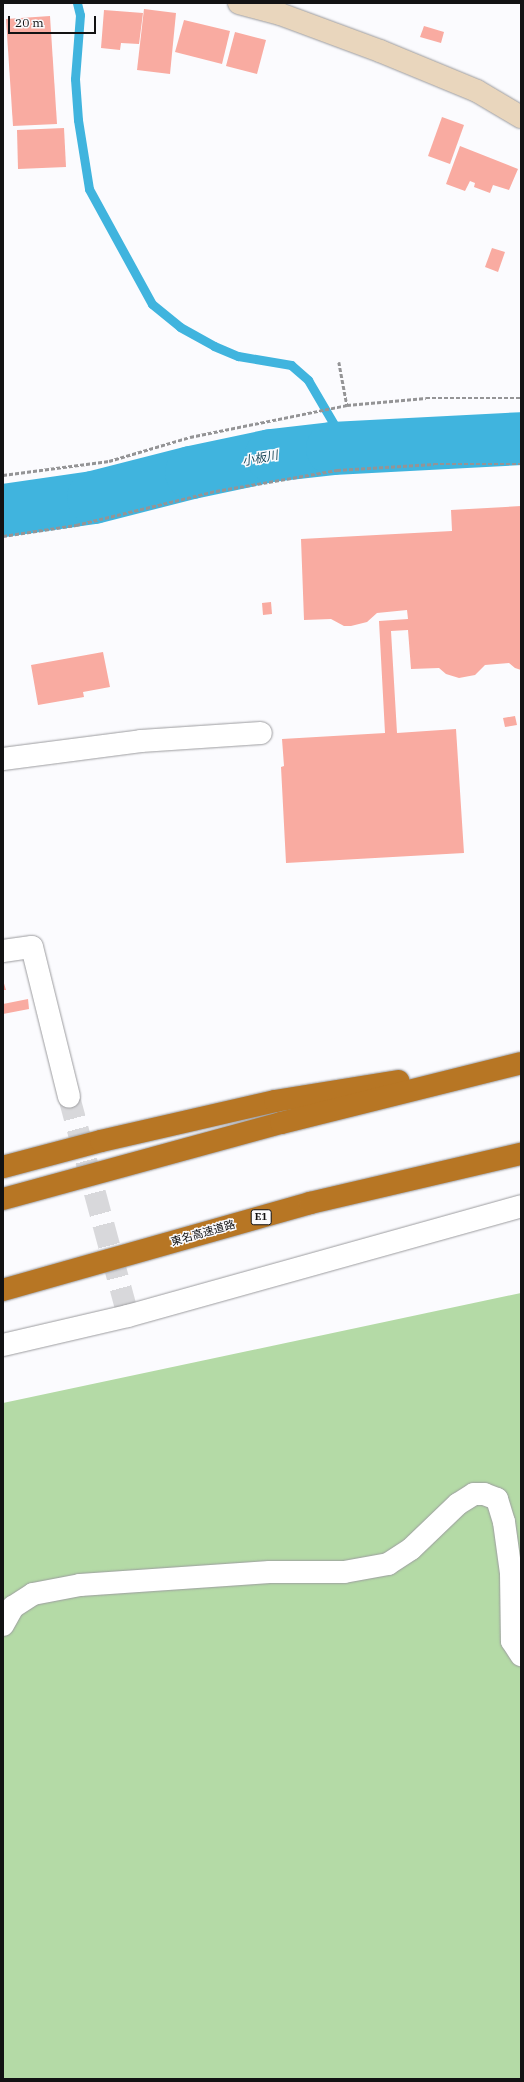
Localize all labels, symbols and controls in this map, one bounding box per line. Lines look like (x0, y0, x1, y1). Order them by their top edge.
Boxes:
scale bar (10, 8, 98, 34)
text: 20 m (15, 15, 44, 30)
water label: 小板川 (241, 447, 279, 469)
road number: E1 (250, 1209, 272, 1225)
street label: 東名高速道路 (169, 1218, 237, 1248)

